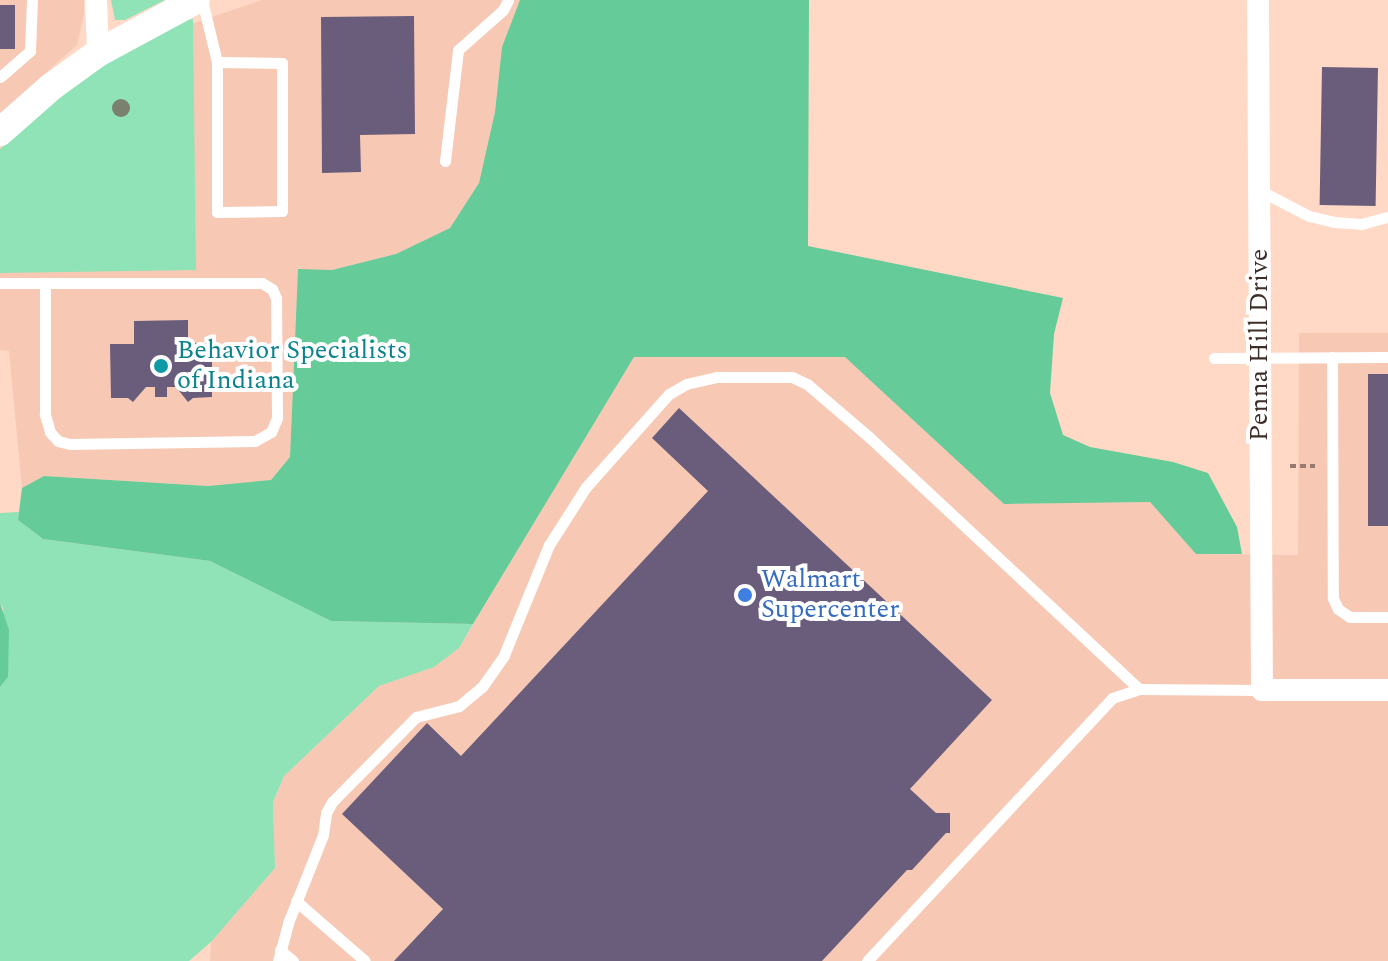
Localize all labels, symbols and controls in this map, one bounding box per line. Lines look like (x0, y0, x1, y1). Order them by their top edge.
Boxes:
street label: Penna Hill Drive (1244, 249, 1276, 441)
place label: Behavior Specialists of Indiana (177, 335, 408, 396)
marker: Behavior Specialists of Indiana (152, 357, 170, 375)
place label: Walmart Supercenter (761, 564, 899, 626)
marker: Walmart Supercenter (736, 586, 754, 604)

